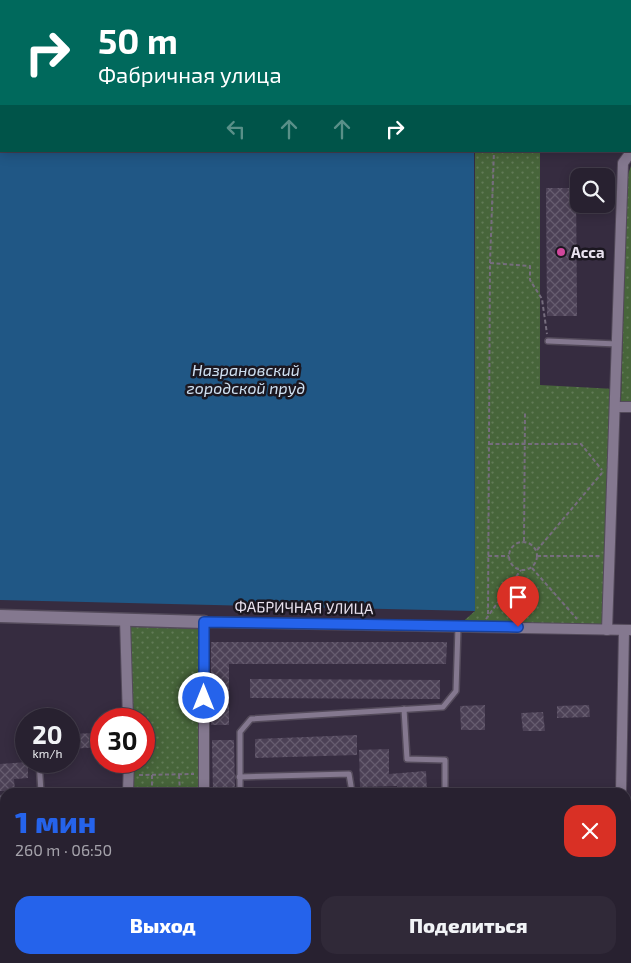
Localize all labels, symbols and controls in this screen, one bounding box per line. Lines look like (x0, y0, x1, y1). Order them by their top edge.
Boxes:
text: 50 m (98, 19, 178, 61)
icon: right (15, 20, 80, 85)
text: Фабричная улица (98, 61, 282, 87)
icon: left (222, 115, 250, 143)
icon: ahead (275, 115, 303, 143)
icon: ahead (328, 115, 356, 143)
icon: right (381, 115, 409, 143)
map controls (570, 168, 615, 213)
button: search (570, 168, 615, 213)
place label: Асса (571, 243, 605, 261)
marker: Асса (555, 246, 567, 258)
water label: Назрановский городской пруд (187, 360, 305, 397)
pin (497, 576, 539, 627)
icon: arrive (504, 583, 532, 611)
street label: ФАБРИЧНАЯ УЛИЦА (234, 597, 374, 617)
position arrow (177, 671, 229, 723)
speed limit sign: 30 (90, 708, 155, 773)
text: 20 (32, 719, 63, 749)
text: km/h (33, 746, 62, 760)
text: 1 мин (15, 803, 96, 839)
button: close (564, 805, 616, 857)
text: 260 m · 06:50 (15, 840, 112, 859)
button: Выход (15, 896, 311, 954)
button: Поделиться (321, 896, 616, 954)

